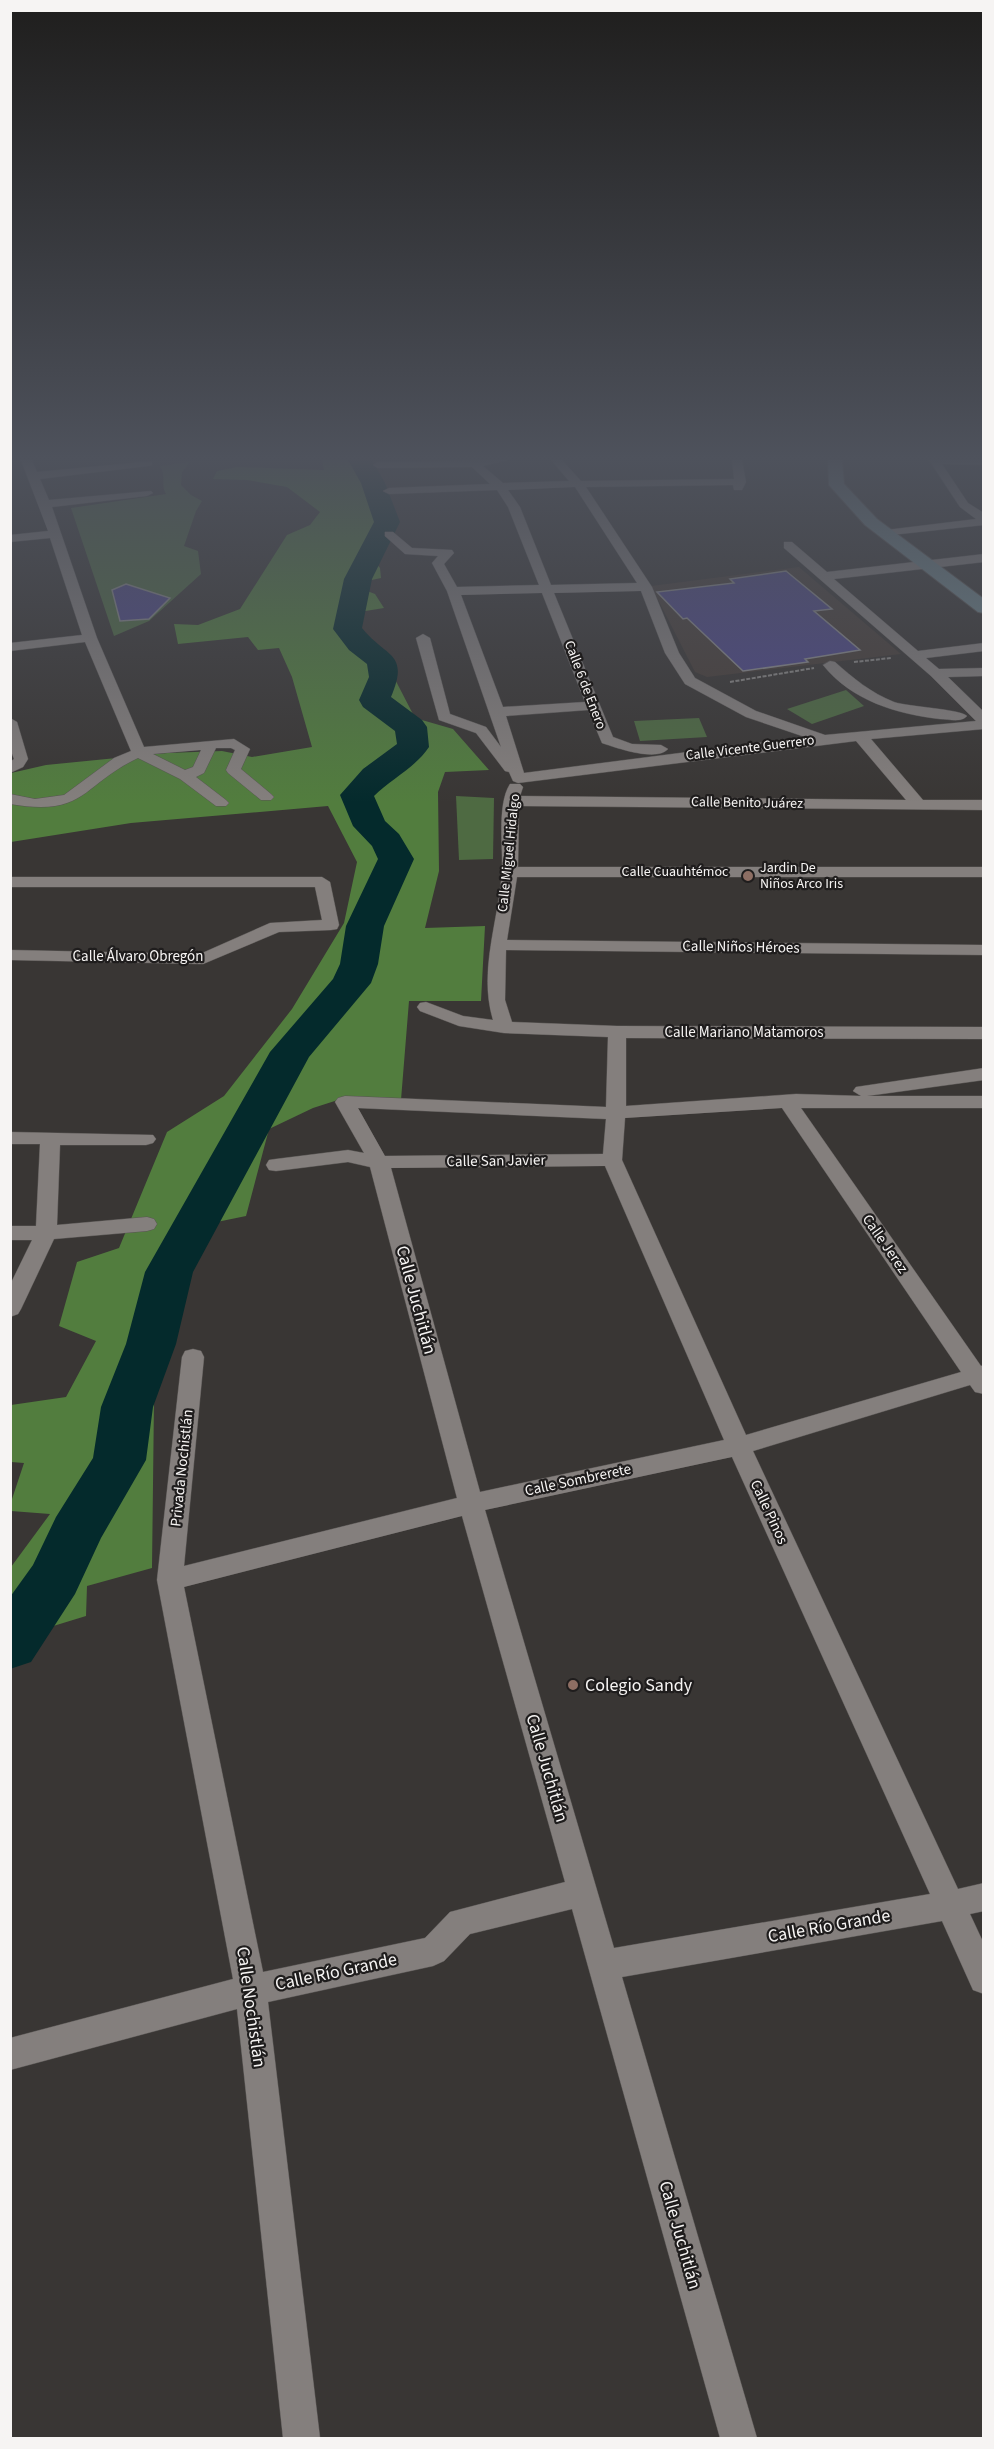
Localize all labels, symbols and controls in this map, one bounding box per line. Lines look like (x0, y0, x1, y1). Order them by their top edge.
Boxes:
street label: Calle 6 de Enero (559, 638, 611, 732)
street label: Calle Vicente Guerrero (684, 730, 816, 766)
street label: Calle Benito Juárez (691, 792, 803, 814)
street label: Calle Miguel Hidalgo (493, 793, 525, 913)
place label: Jardin De Niños Arco Iris (760, 858, 843, 894)
street label: Calle Cuauhtémoc (622, 862, 729, 882)
marker: Jardin De Niños Arco Iris (741, 869, 755, 883)
street label: Calle Niños Héroes (682, 935, 800, 959)
street label: Calle Álvaro Obregón (73, 946, 203, 967)
street label: Calle Mariano Matamoros (664, 1022, 824, 1043)
street label: Calle San Javier (446, 1150, 547, 1172)
street label: Calle Jerez (857, 1210, 913, 1278)
street label: Calle Juchitlán (389, 1243, 443, 1357)
street label: Privada Nochistlán (165, 1408, 199, 1528)
street label: Calle Sombrerete (523, 1458, 633, 1502)
street label: Calle Pinos (745, 1476, 793, 1548)
place label: Colegio Sandy (585, 1673, 693, 1698)
marker: Colegio Sandy (566, 1678, 580, 1692)
street label: Calle Juchitlán (520, 1711, 574, 1825)
street label: Calle Río Grande (766, 1903, 892, 1949)
street label: Calle Nochistlán (230, 1945, 272, 2069)
street label: Calle Río Grande (273, 1947, 399, 1997)
street label: Calle Juchitlán (653, 2178, 707, 2292)

